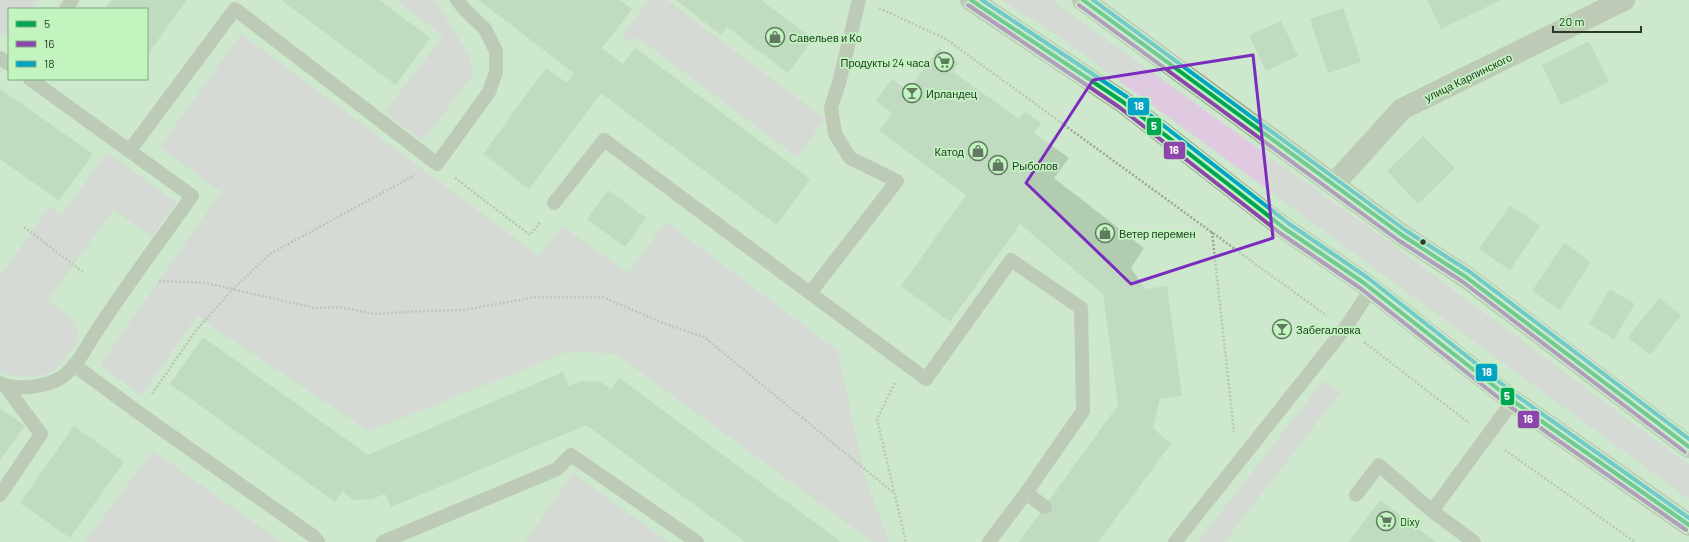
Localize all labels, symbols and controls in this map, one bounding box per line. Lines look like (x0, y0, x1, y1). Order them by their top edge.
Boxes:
legend (8, 8, 148, 80)
scale bar (1553, 8, 1641, 34)
text: 20 m (1559, 14, 1585, 28)
text: 5 (44, 16, 50, 30)
shop icon: Савельев и Ко (764, 26, 786, 48)
place label: Савельев и Ко (789, 31, 862, 44)
text: 16 (44, 36, 54, 50)
street label: улица Карпинского (1422, 50, 1514, 104)
supermarket icon: Продукты 24 часа (933, 51, 955, 73)
text: 18 (44, 56, 54, 70)
place label: Продукты 24 часа (840, 56, 931, 69)
bar icon: Ирландец (901, 82, 923, 104)
place label: Ирландец (926, 87, 978, 100)
line badge: 18 (1127, 97, 1150, 116)
text: 18 (1134, 99, 1144, 112)
line badge: 5 (1146, 117, 1162, 136)
text: 5 (1151, 119, 1157, 132)
shop icon: Катод (967, 140, 989, 162)
line badge: 16 (1163, 141, 1186, 160)
text: 16 (1169, 143, 1179, 156)
place label: Катод (935, 145, 965, 158)
shop icon: Рыболов (987, 154, 1009, 176)
place label: Рыболов (1012, 159, 1058, 172)
shop icon: Ветер перемен (1094, 222, 1116, 244)
place label: Ветер перемен (1119, 227, 1196, 240)
unlabelled marker (1418, 237, 1428, 247)
bar icon: Забегаловка (1271, 318, 1293, 340)
place label: Забегаловка (1296, 323, 1362, 336)
line badge: 18 (1475, 363, 1498, 382)
text: 18 (1482, 365, 1492, 378)
line badge: 5 (1500, 387, 1515, 406)
text: 5 (1504, 389, 1510, 402)
line badge: 16 (1517, 410, 1540, 429)
text: 16 (1523, 412, 1533, 425)
supermarket icon: Dixy (1375, 510, 1397, 532)
place label: Dixy (1400, 515, 1420, 528)

